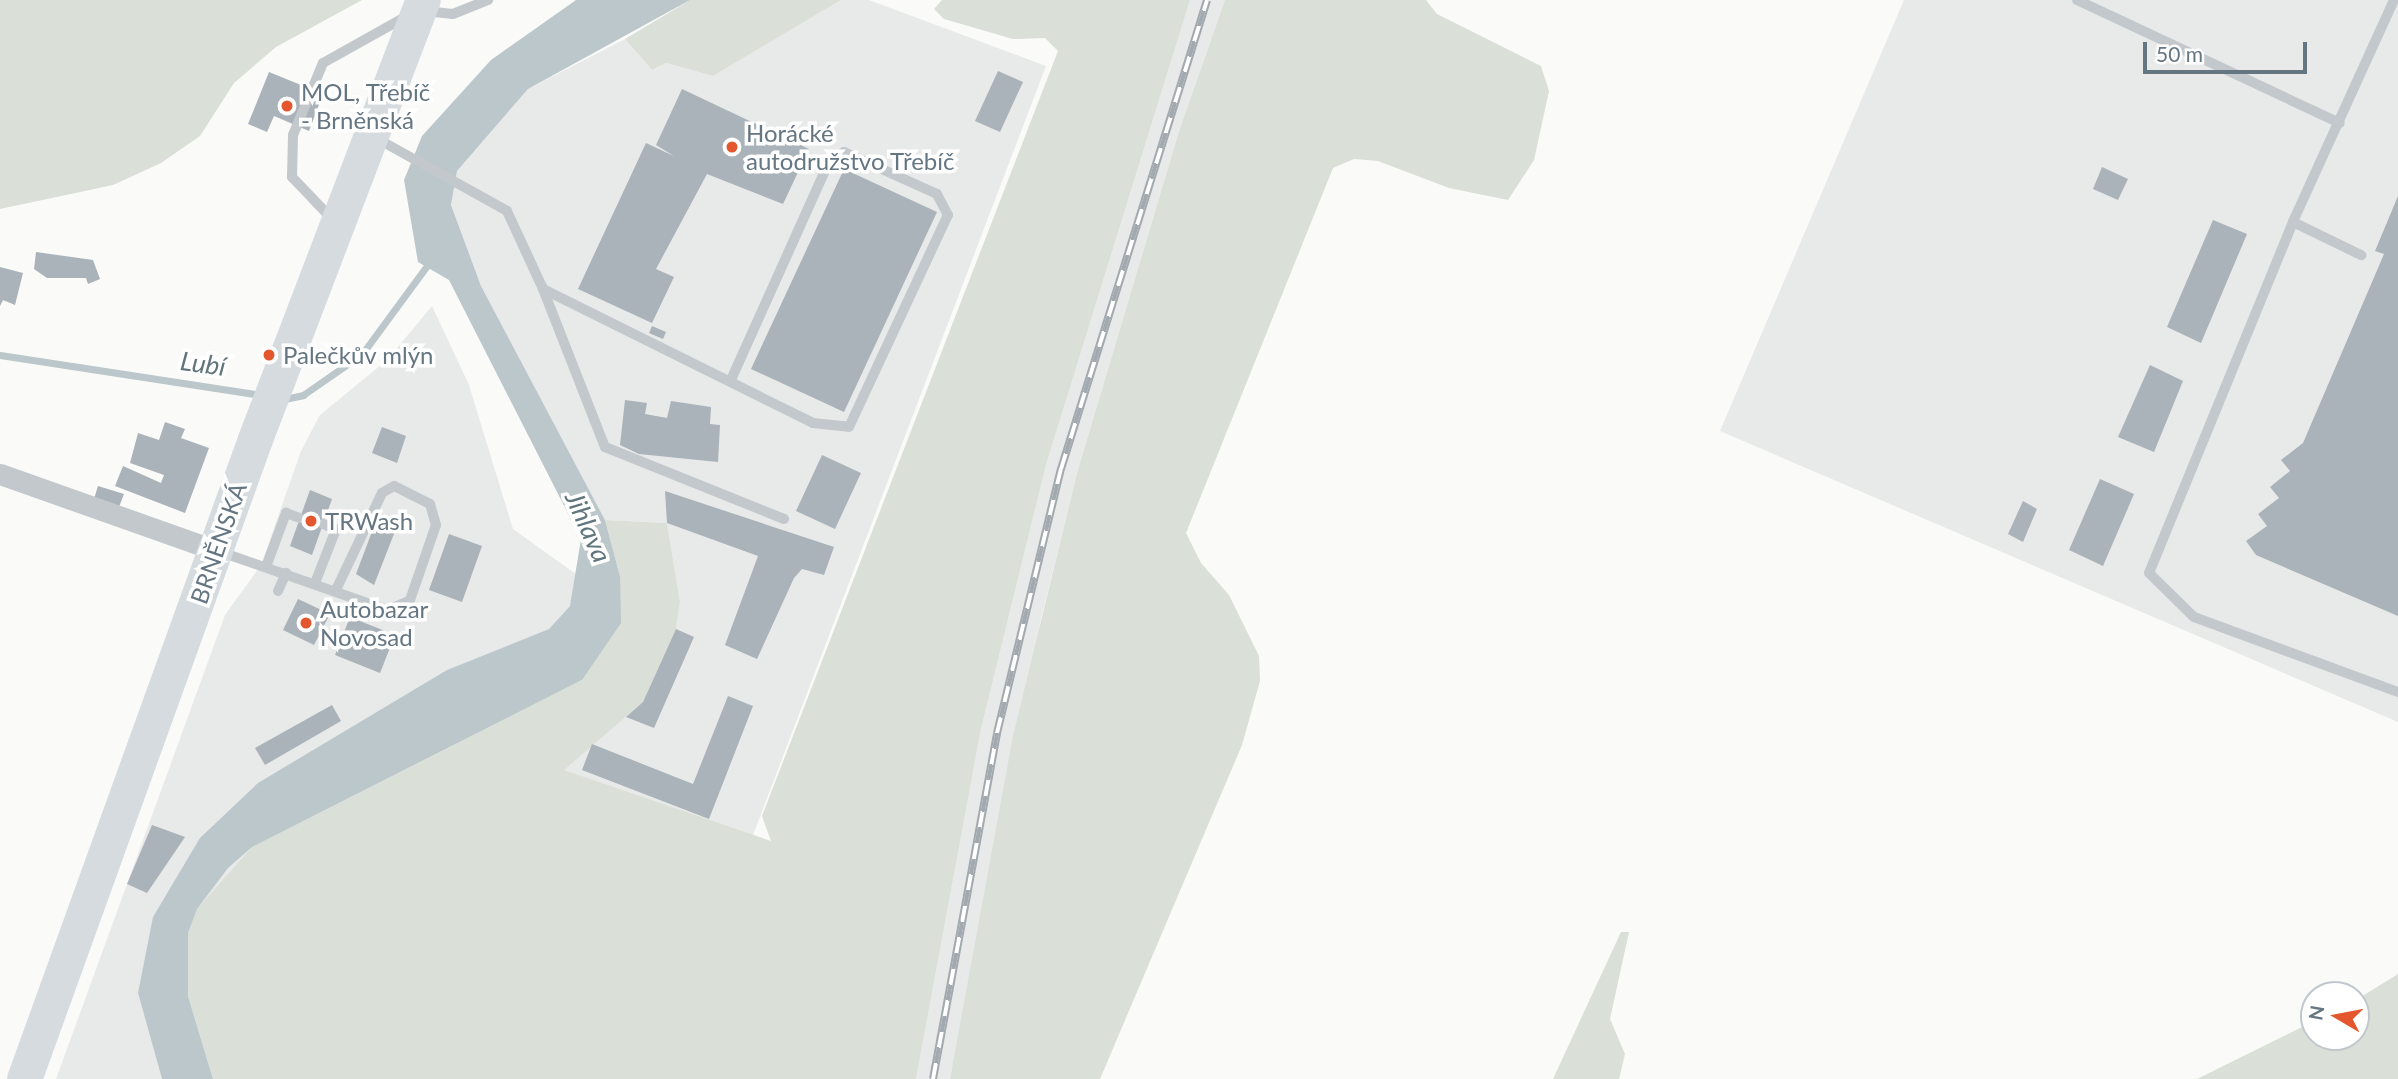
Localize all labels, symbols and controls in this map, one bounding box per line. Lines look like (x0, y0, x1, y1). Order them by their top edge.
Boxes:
scale bar (2146, 28, 2310, 72)
text: 50 m (2156, 41, 2203, 66)
place label: MOL, Třebíč - Brněnská (301, 78, 431, 134)
marker: MOL, Třebíč - Brněnská (279, 98, 295, 114)
place label: Horácké autodružstvo Třebíč (746, 119, 955, 175)
marker: Horácké autodružstvo Třebíč (724, 139, 740, 155)
place label: Palečkův mlýn (283, 341, 434, 369)
water label: Lubí (178, 345, 228, 383)
marker: Palečkův mlýn (261, 347, 277, 363)
street label: BRNĚNSKÁ (184, 479, 252, 607)
water label: Jihlava (559, 487, 617, 567)
place label: TRWash (325, 507, 413, 535)
marker: TRWash (303, 513, 319, 529)
place label: Autobazar Novosad (320, 595, 428, 651)
marker: Autobazar Novosad (298, 615, 314, 631)
north arrow (2300, 981, 2370, 1051)
text: N (2303, 1003, 2328, 1022)

